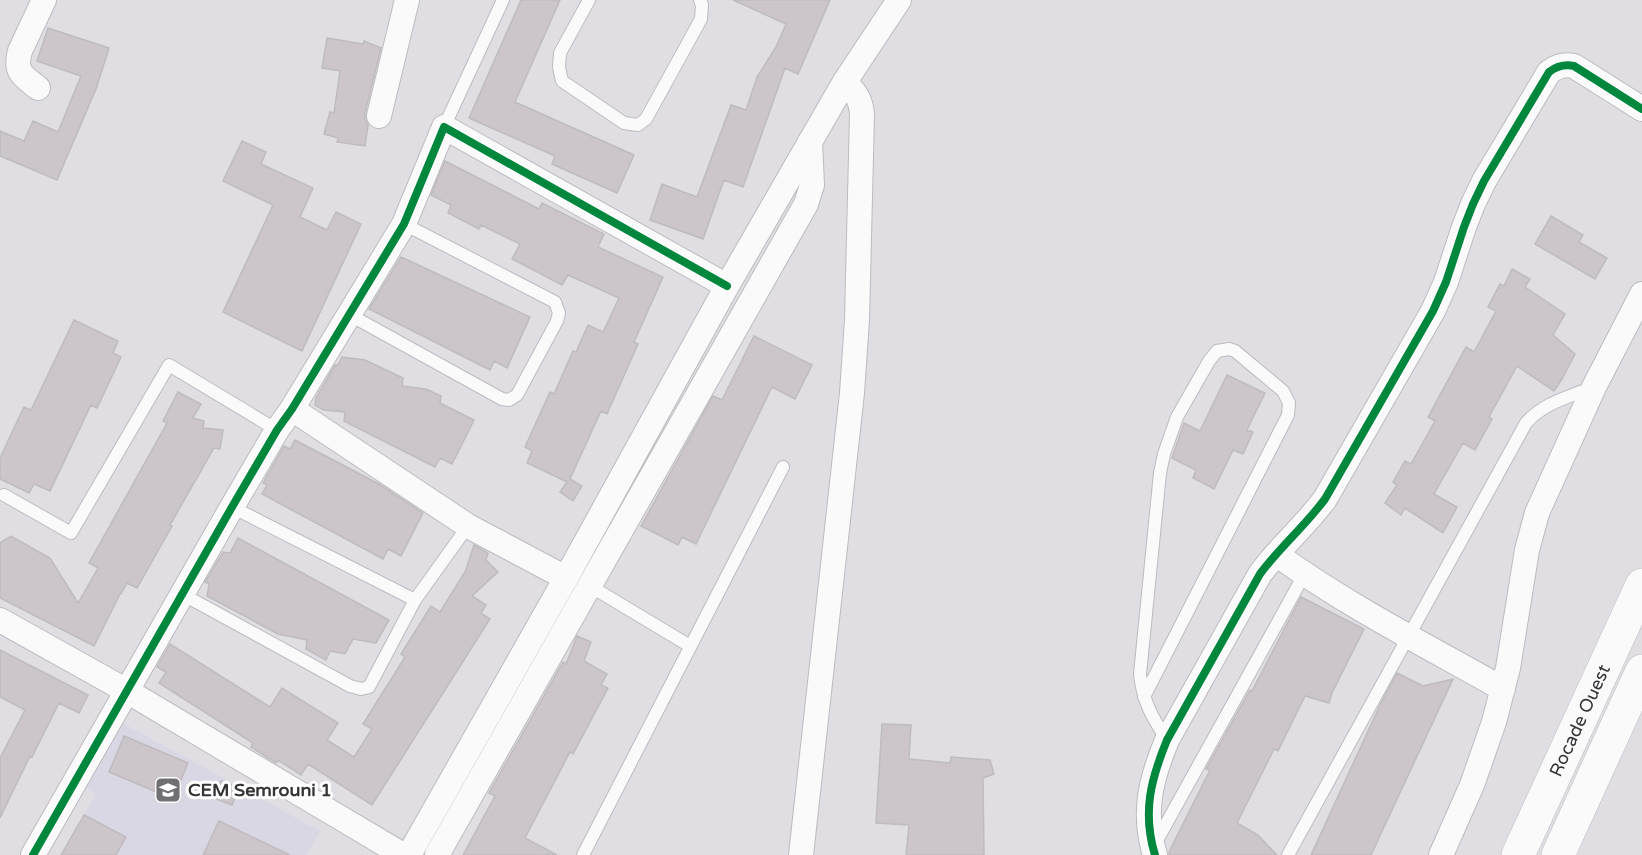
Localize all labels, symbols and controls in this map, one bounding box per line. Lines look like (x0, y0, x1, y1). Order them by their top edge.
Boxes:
street label: Rocade Ouest (1545, 661, 1615, 780)
school or university icon: CEM Semrouni 1 (153, 775, 183, 805)
place label: CEM Semrouni 1 (188, 779, 332, 801)

